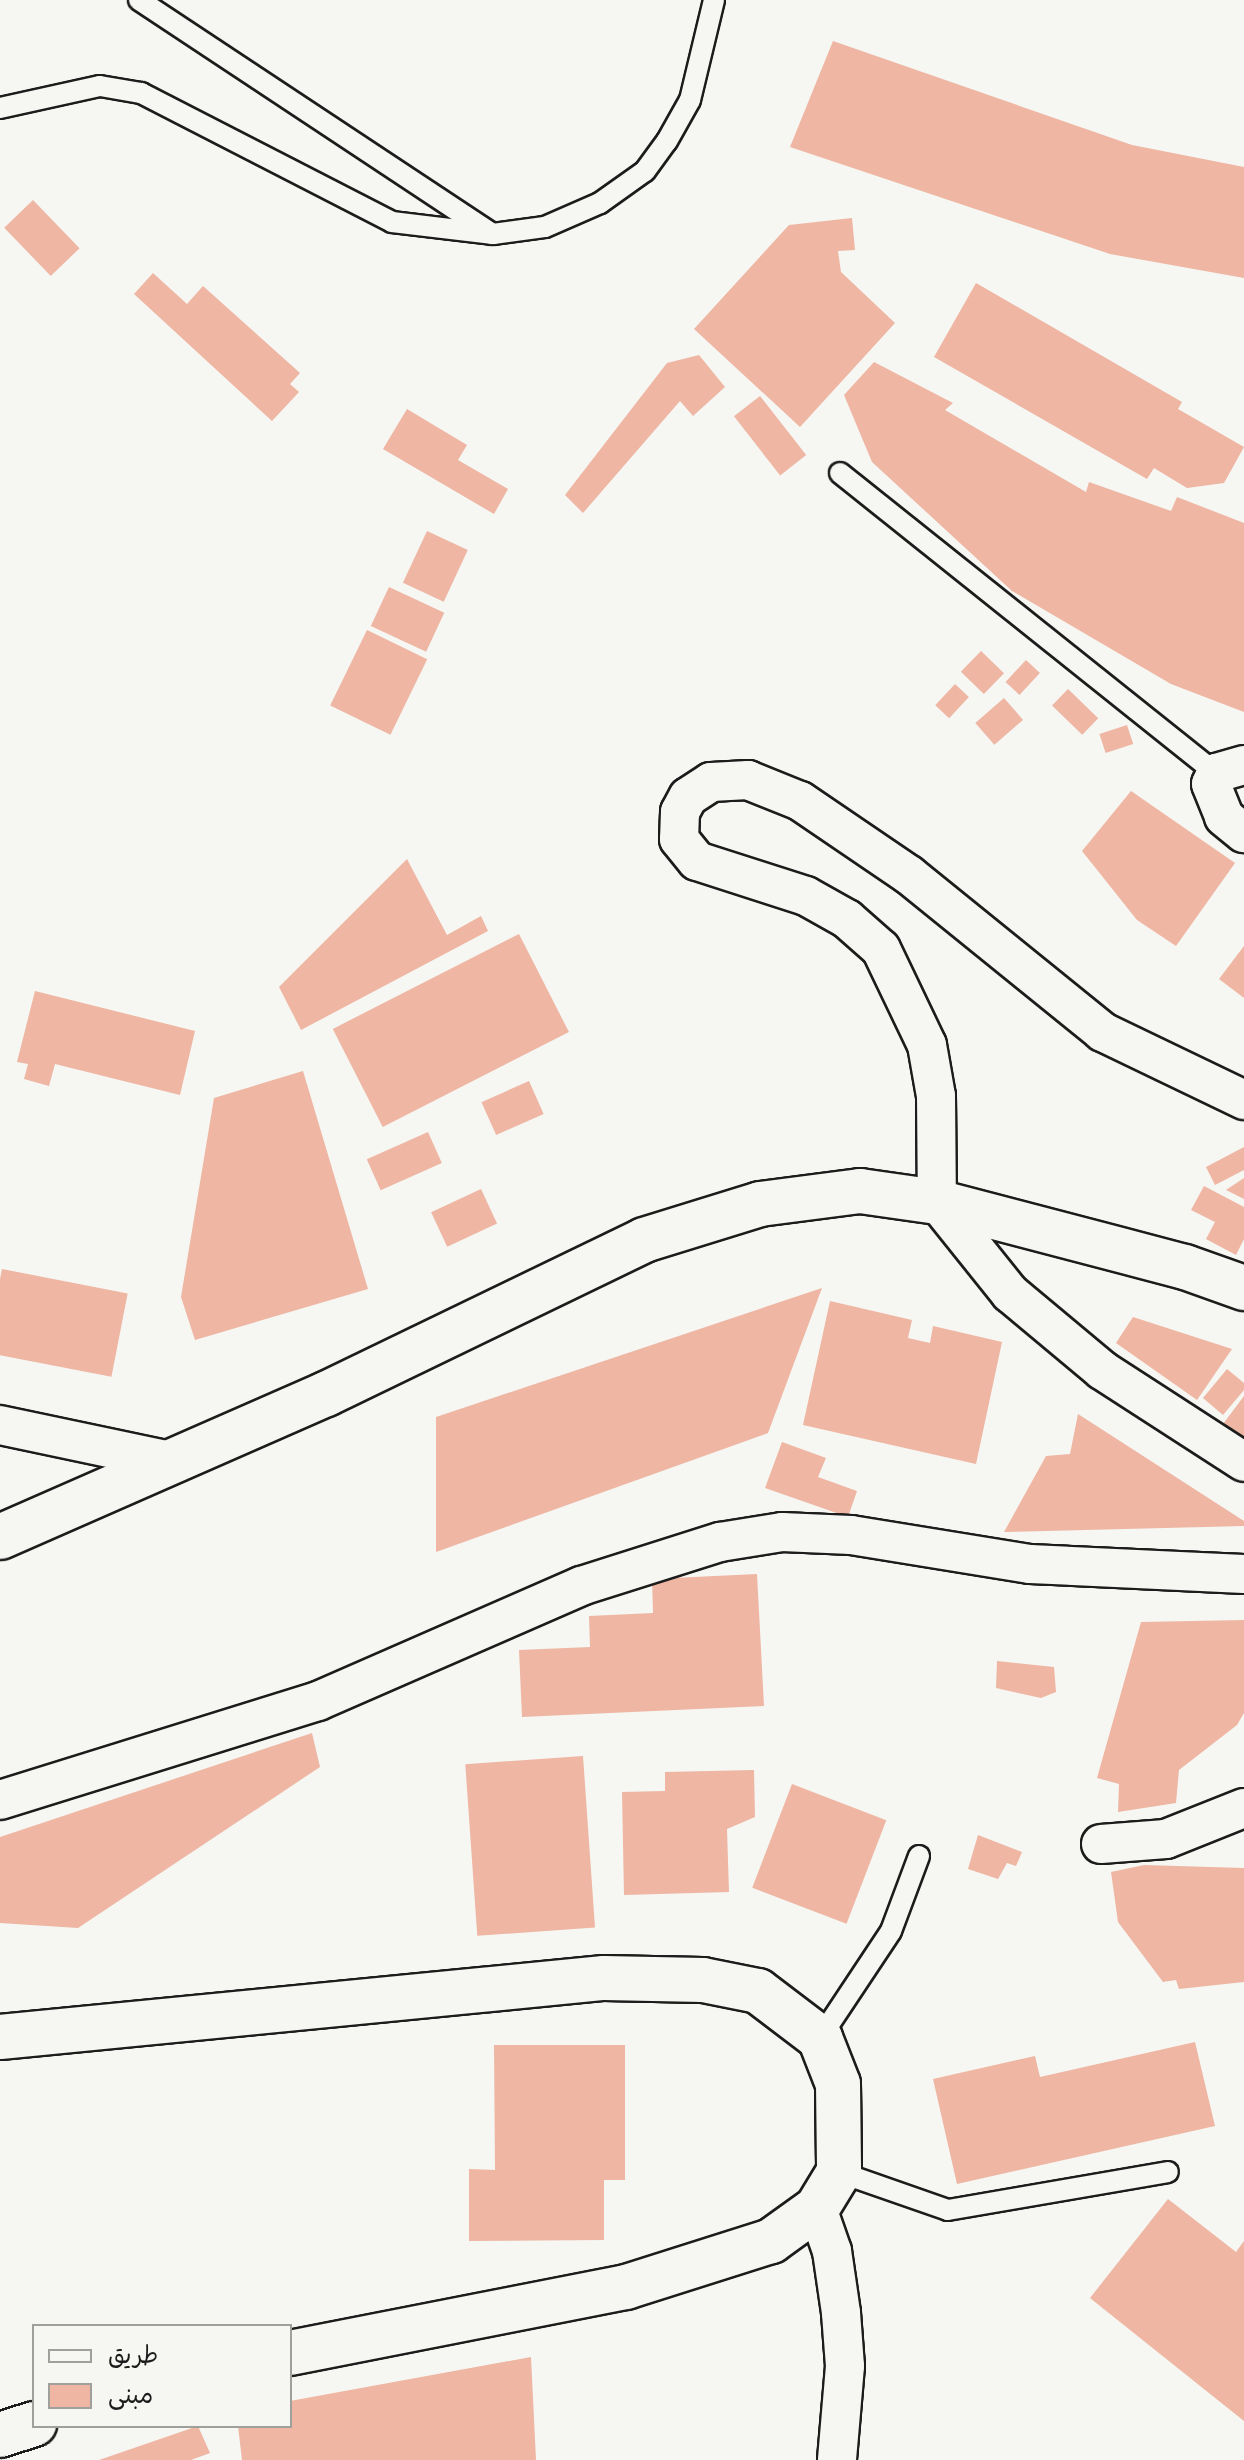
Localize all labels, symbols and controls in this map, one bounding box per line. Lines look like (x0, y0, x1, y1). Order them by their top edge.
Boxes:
legend (32, 2324, 292, 2428)
text: طريق (108, 2344, 158, 2373)
text: مبنى (108, 2384, 153, 2413)

